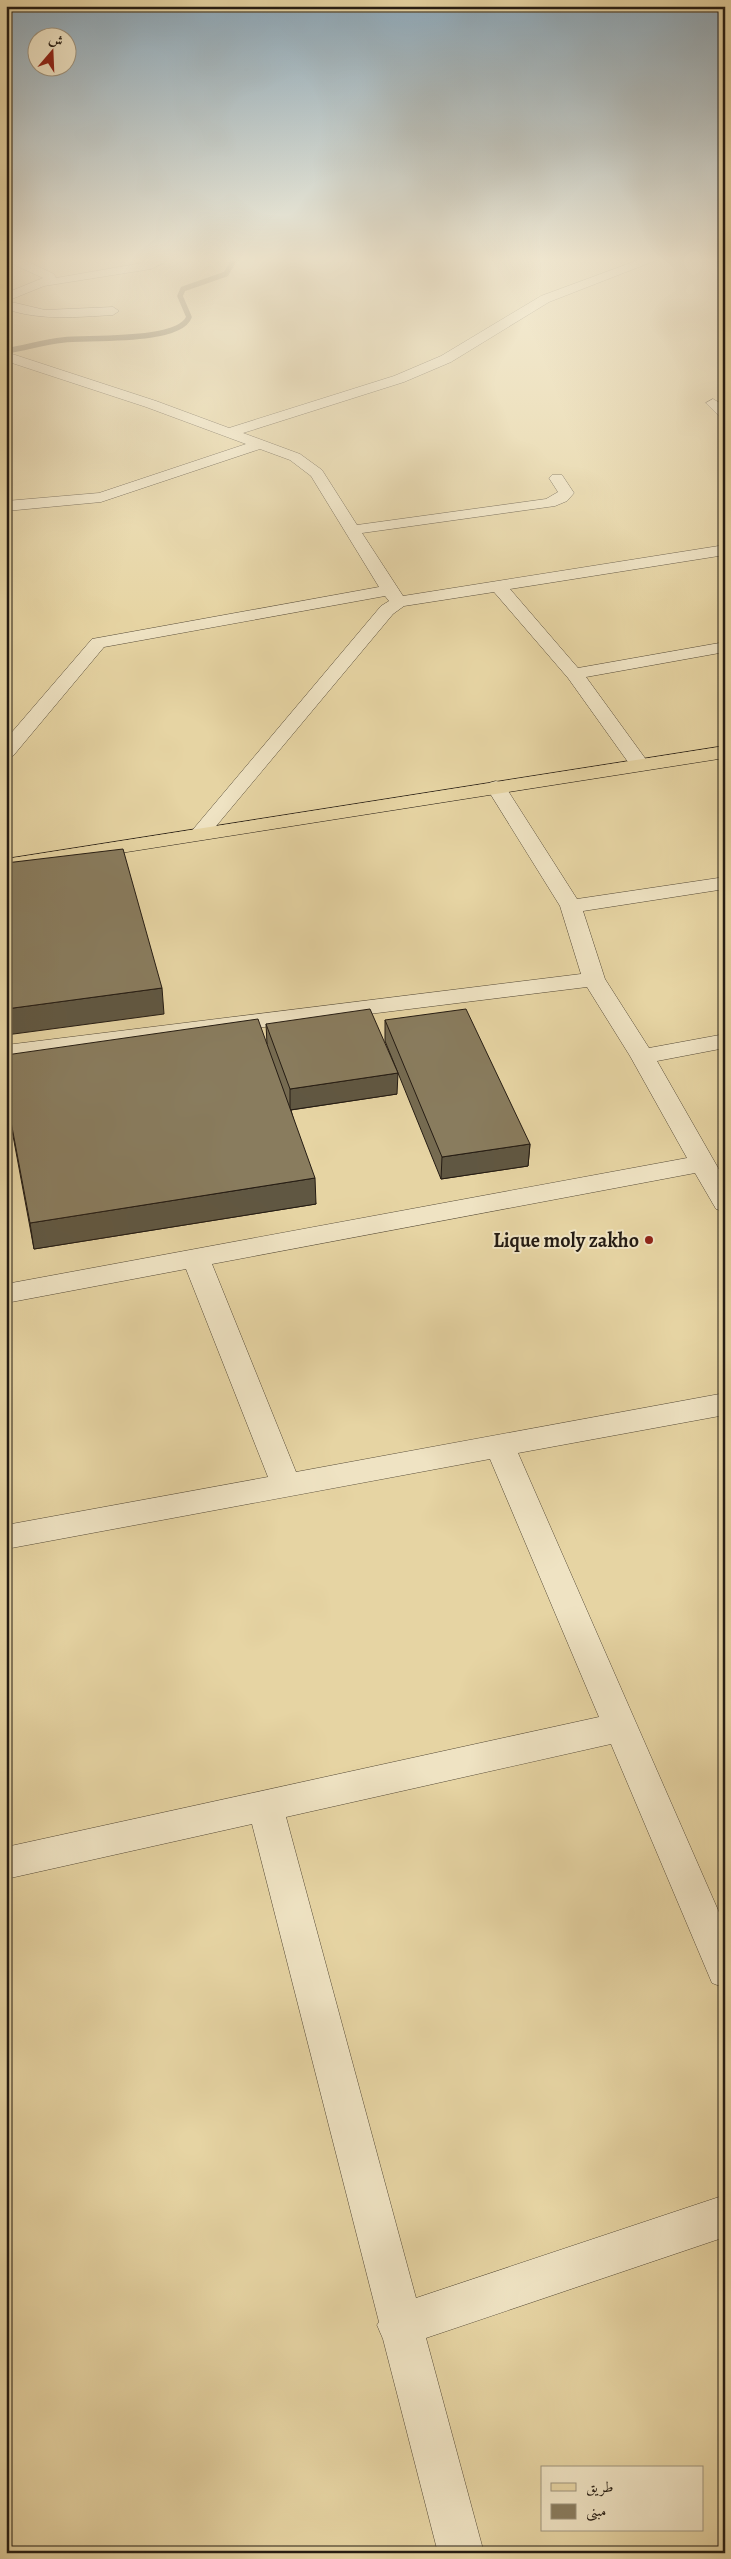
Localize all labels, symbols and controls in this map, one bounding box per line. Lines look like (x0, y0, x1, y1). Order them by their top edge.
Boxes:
north arrow (28, 28, 78, 78)
text: ش (46, 29, 66, 51)
place label: Lique moly zakho (493, 1227, 639, 1254)
marker: Lique moly zakho (643, 1234, 655, 1246)
legend (541, 2466, 704, 2532)
text: طريق (586, 2477, 613, 2497)
text: مبنى (586, 2501, 606, 2522)

